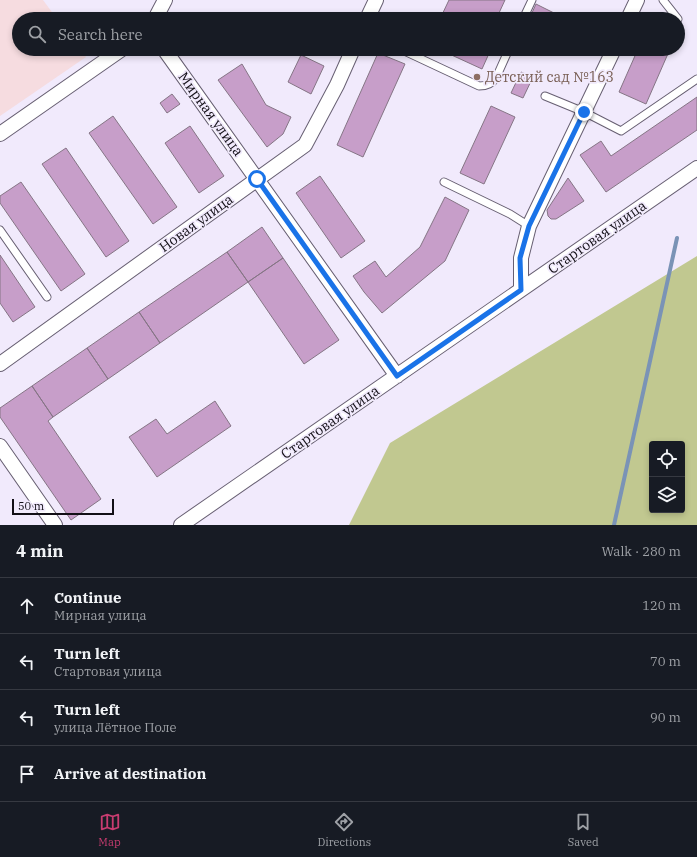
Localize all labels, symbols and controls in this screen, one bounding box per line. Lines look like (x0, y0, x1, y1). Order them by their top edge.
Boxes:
search box (12, 12, 685, 56)
icon: search (26, 23, 48, 45)
text: Search here (58, 25, 143, 44)
street label: Мирная улица (174, 68, 248, 160)
place label: Детский сад №163 (485, 68, 614, 86)
marker: Детский сад №163 (472, 72, 482, 82)
route end (575, 103, 593, 121)
route start (248, 170, 266, 188)
street label: Новая улица (155, 190, 237, 256)
street label: Стартовая улица (544, 196, 650, 278)
street label: Стартовая улица (277, 381, 383, 463)
map controls (649, 441, 685, 513)
button: locate (649, 441, 685, 477)
button: layers (649, 477, 685, 513)
scale bar (12, 497, 114, 516)
text: 50 m (18, 499, 44, 513)
text: 4 min (16, 540, 64, 562)
text: Walk · 280 m (602, 543, 681, 560)
text: Continue (54, 588, 121, 607)
icon: ahead (16, 595, 38, 617)
text: 120 m (642, 597, 681, 614)
text: Мирная улица (54, 607, 147, 624)
text: Turn left (54, 644, 120, 663)
icon: left (16, 651, 38, 673)
text: 70 m (650, 653, 681, 670)
text: Стартовая улица (54, 663, 162, 680)
text: Turn left (54, 700, 120, 719)
icon: left (16, 707, 38, 729)
text: 90 m (650, 709, 681, 726)
text: улица Лётное Поле (54, 719, 177, 736)
icon: arrive (16, 763, 38, 785)
text: Arrive at destination (54, 764, 206, 783)
tab: Map (98, 811, 121, 849)
tab: Directions (317, 811, 371, 849)
tab: Saved (568, 811, 599, 849)

